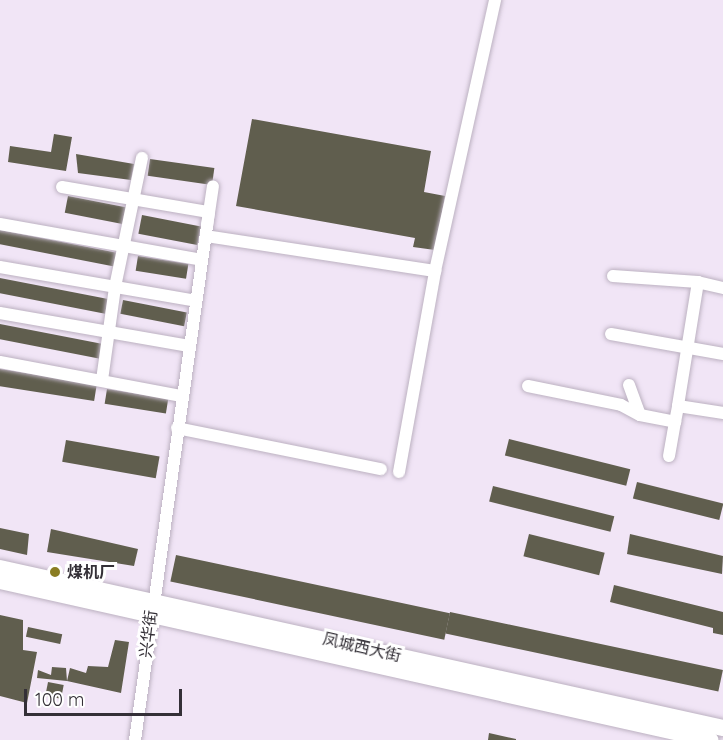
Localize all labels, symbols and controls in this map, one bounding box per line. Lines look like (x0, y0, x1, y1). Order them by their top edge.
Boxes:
place label: 煤机厂 (67, 562, 115, 582)
marker: 煤机厂 (48, 565, 62, 579)
street label: 兴华街 (136, 609, 160, 659)
street label: 凤城西大街 (321, 629, 403, 665)
scale bar (27, 677, 184, 715)
text: 100 m (35, 688, 84, 711)

